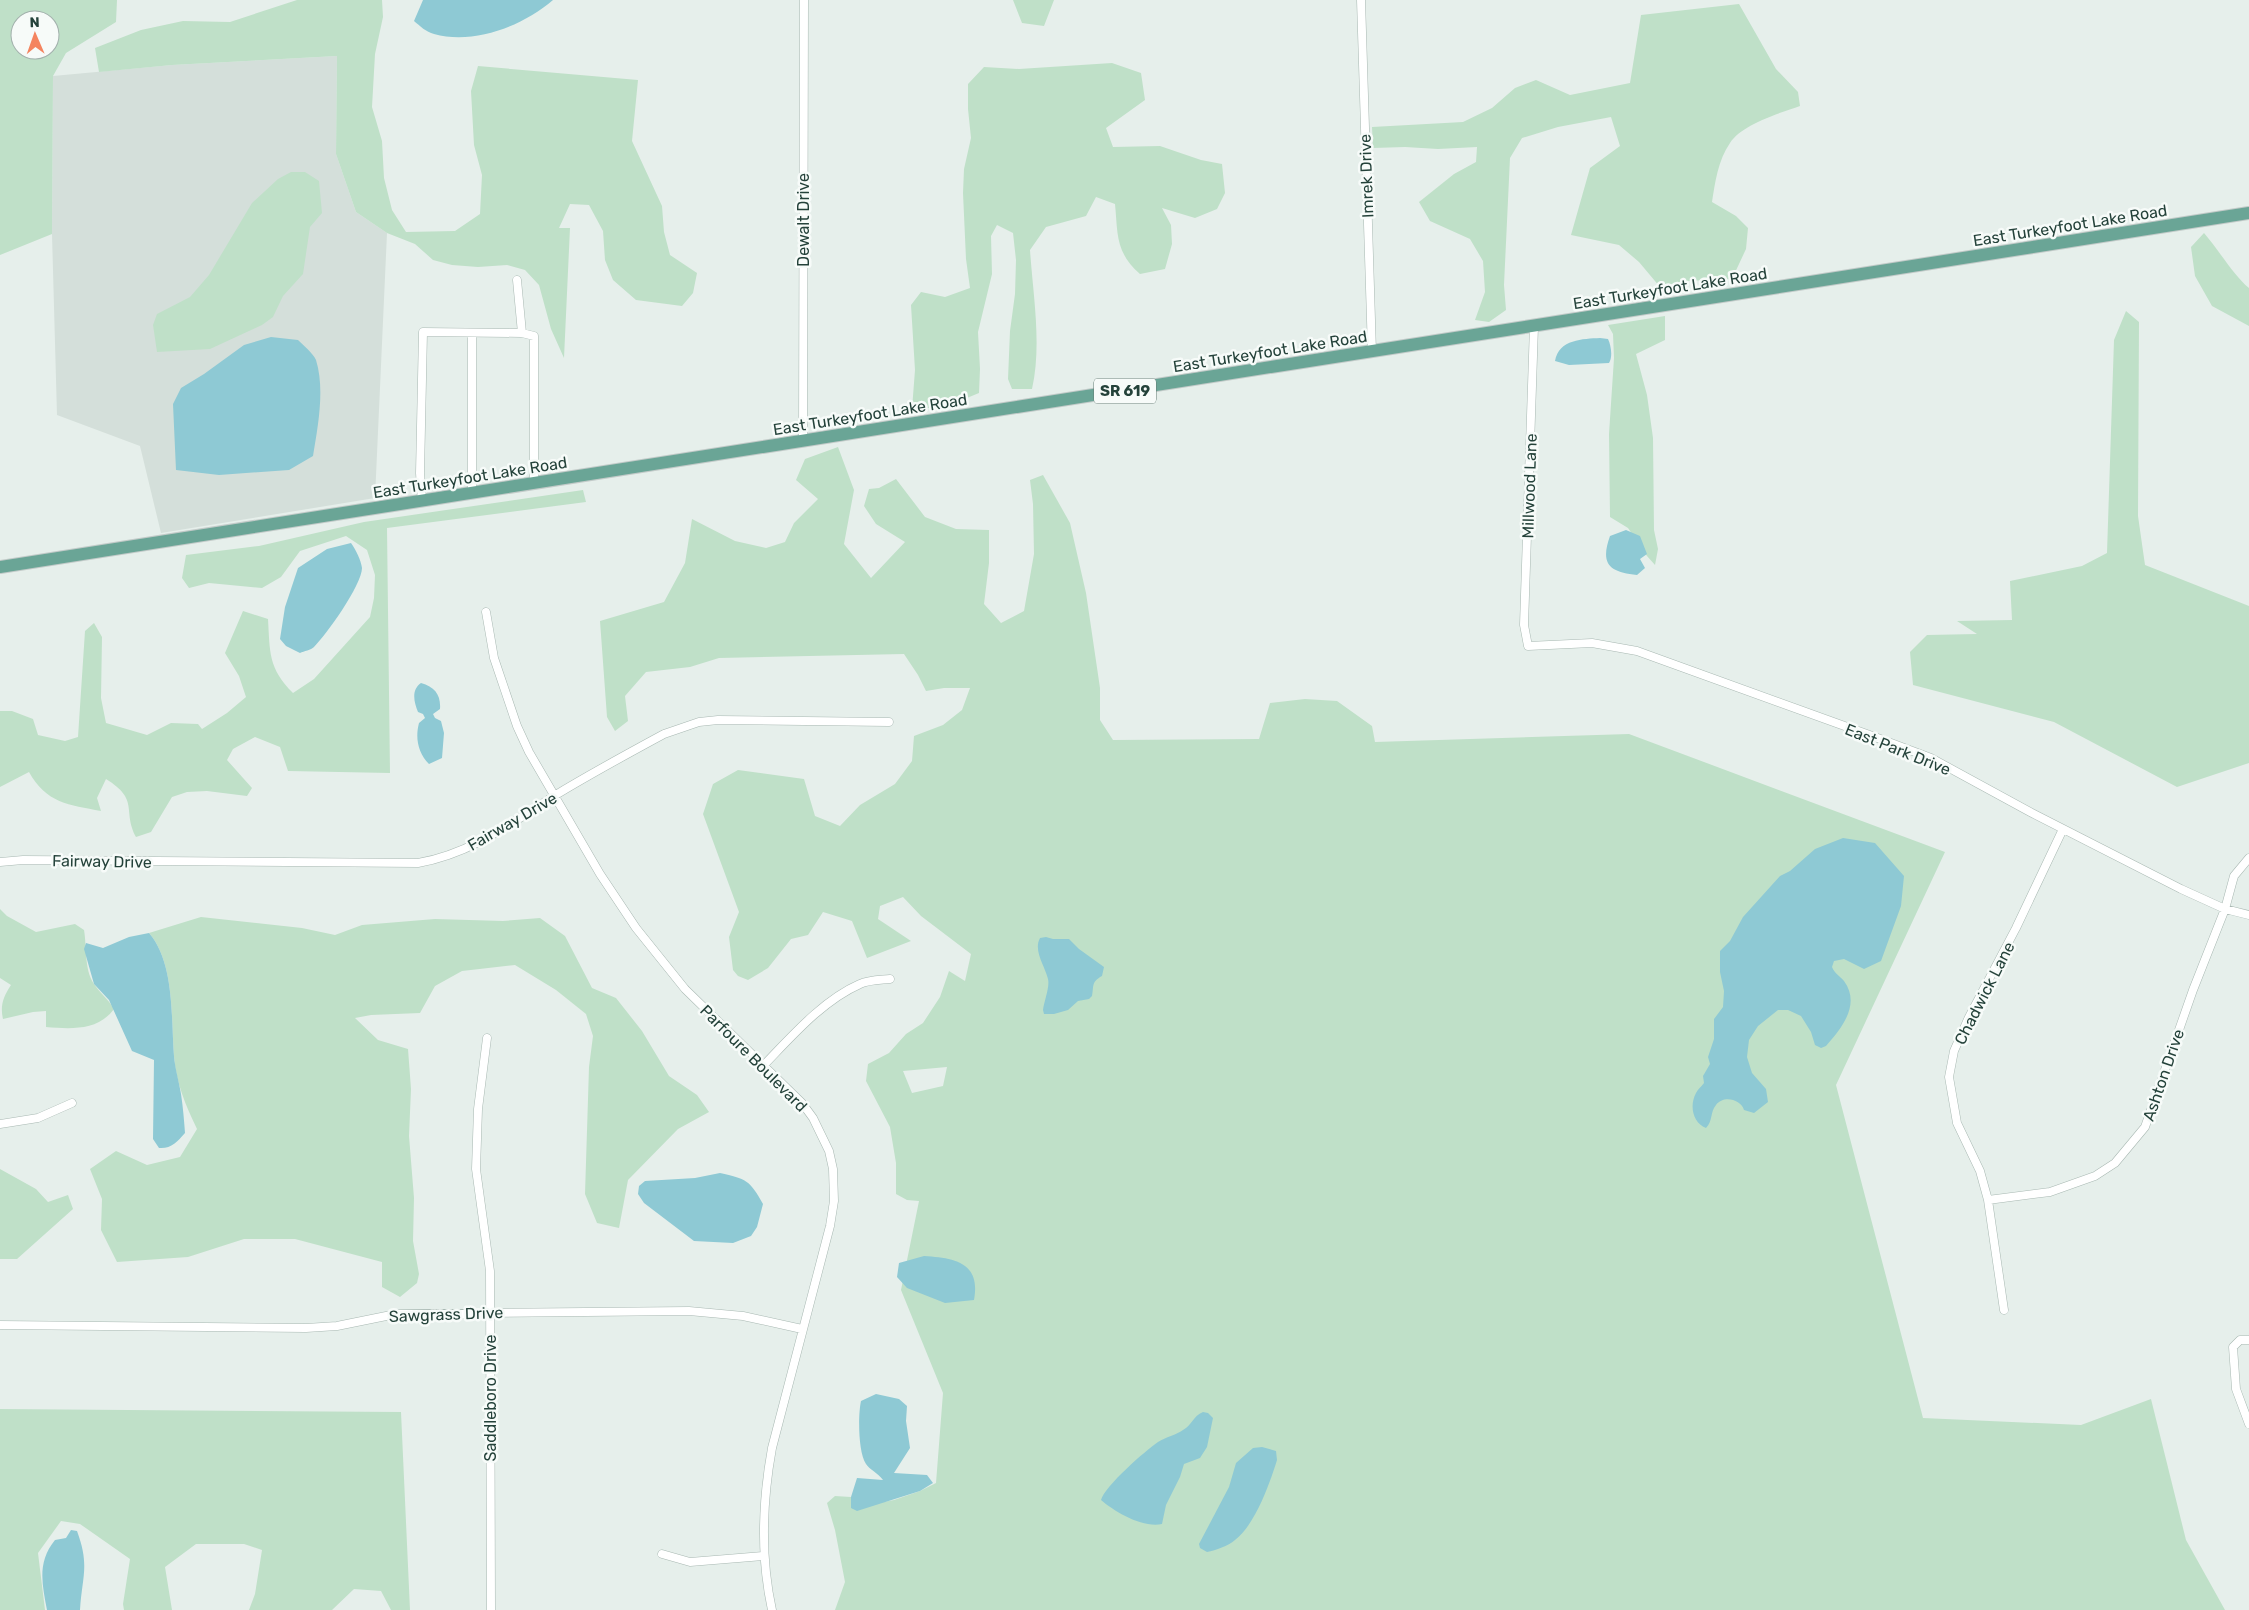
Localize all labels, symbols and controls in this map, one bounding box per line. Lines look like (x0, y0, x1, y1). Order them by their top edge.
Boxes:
north arrow (10, 10, 60, 60)
text: N (29, 14, 40, 31)
street label: Imrek Drive (1356, 134, 1377, 218)
street label: Dewalt Drive (794, 173, 813, 267)
street label: East Turkeyfoot Lake Road (1972, 201, 2169, 250)
street label: East Turkeyfoot Lake Road (1572, 264, 1769, 313)
street label: East Turkeyfoot Lake Road (1172, 327, 1369, 376)
road number: SR 619 (1094, 378, 1156, 404)
street label: East Turkeyfoot Lake Road (772, 390, 969, 439)
street label: Millwood Lane (1518, 433, 1541, 539)
street label: East Turkeyfoot Lake Road (372, 453, 569, 502)
street label: East Park Drive (1842, 720, 1954, 779)
street label: Fairway Drive (464, 788, 560, 855)
street label: Fairway Drive (52, 851, 152, 872)
street label: Chadwick Lane (1950, 939, 2019, 1048)
street label: Parfoure Boulevard (696, 1001, 811, 1116)
street label: Ashton Drive (2139, 1027, 2188, 1124)
street label: Sawgrass Drive (388, 1303, 504, 1326)
street label: Saddleboro Drive (481, 1335, 500, 1461)

